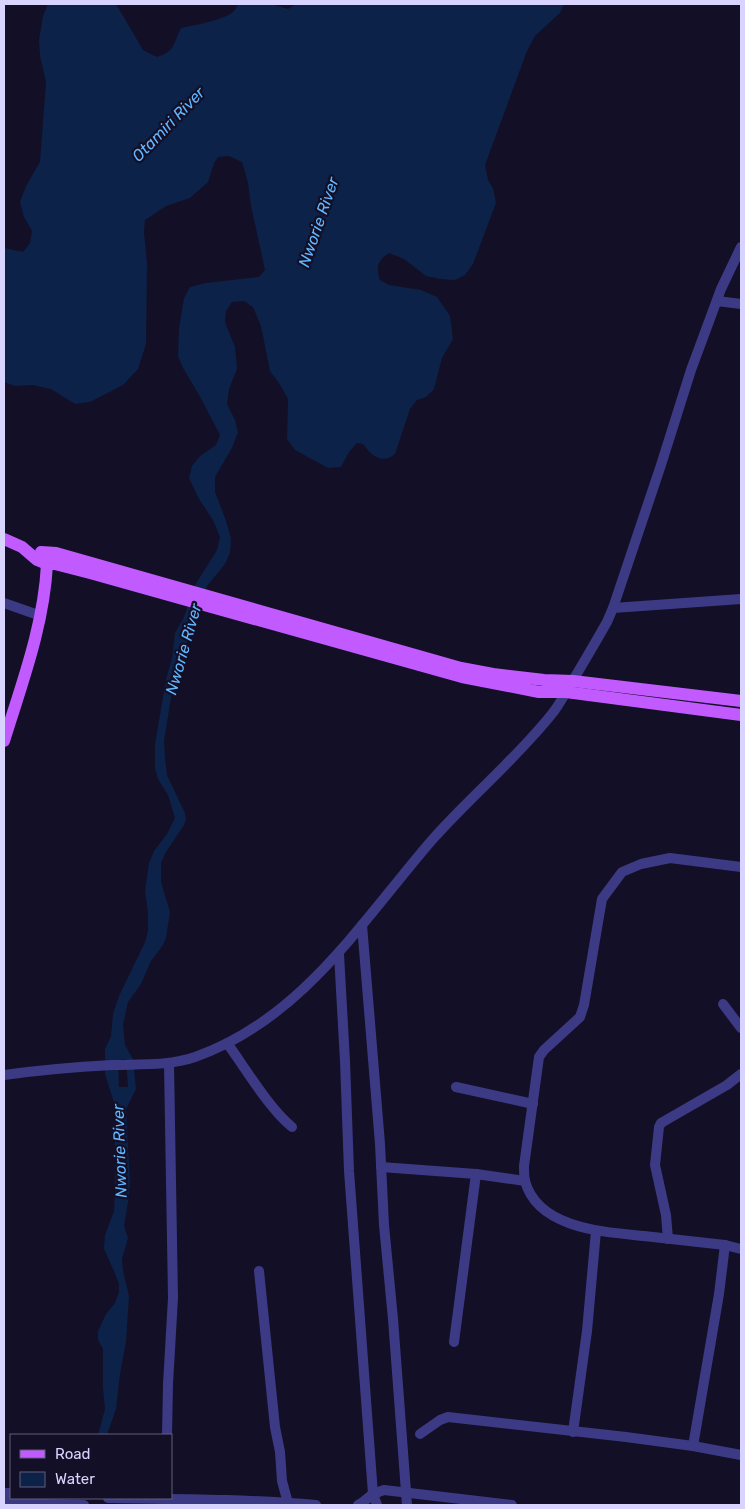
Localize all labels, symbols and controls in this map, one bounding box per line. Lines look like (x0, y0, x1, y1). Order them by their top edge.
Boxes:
water label: Otamiri River (128, 82, 209, 166)
water label: Nworie River (294, 174, 343, 270)
water label: Nworie River (161, 601, 206, 697)
water label: Nworie River (108, 1103, 131, 1198)
legend (10, 1434, 172, 1499)
text: Road (55, 1445, 91, 1463)
text: Water (55, 1470, 95, 1488)

